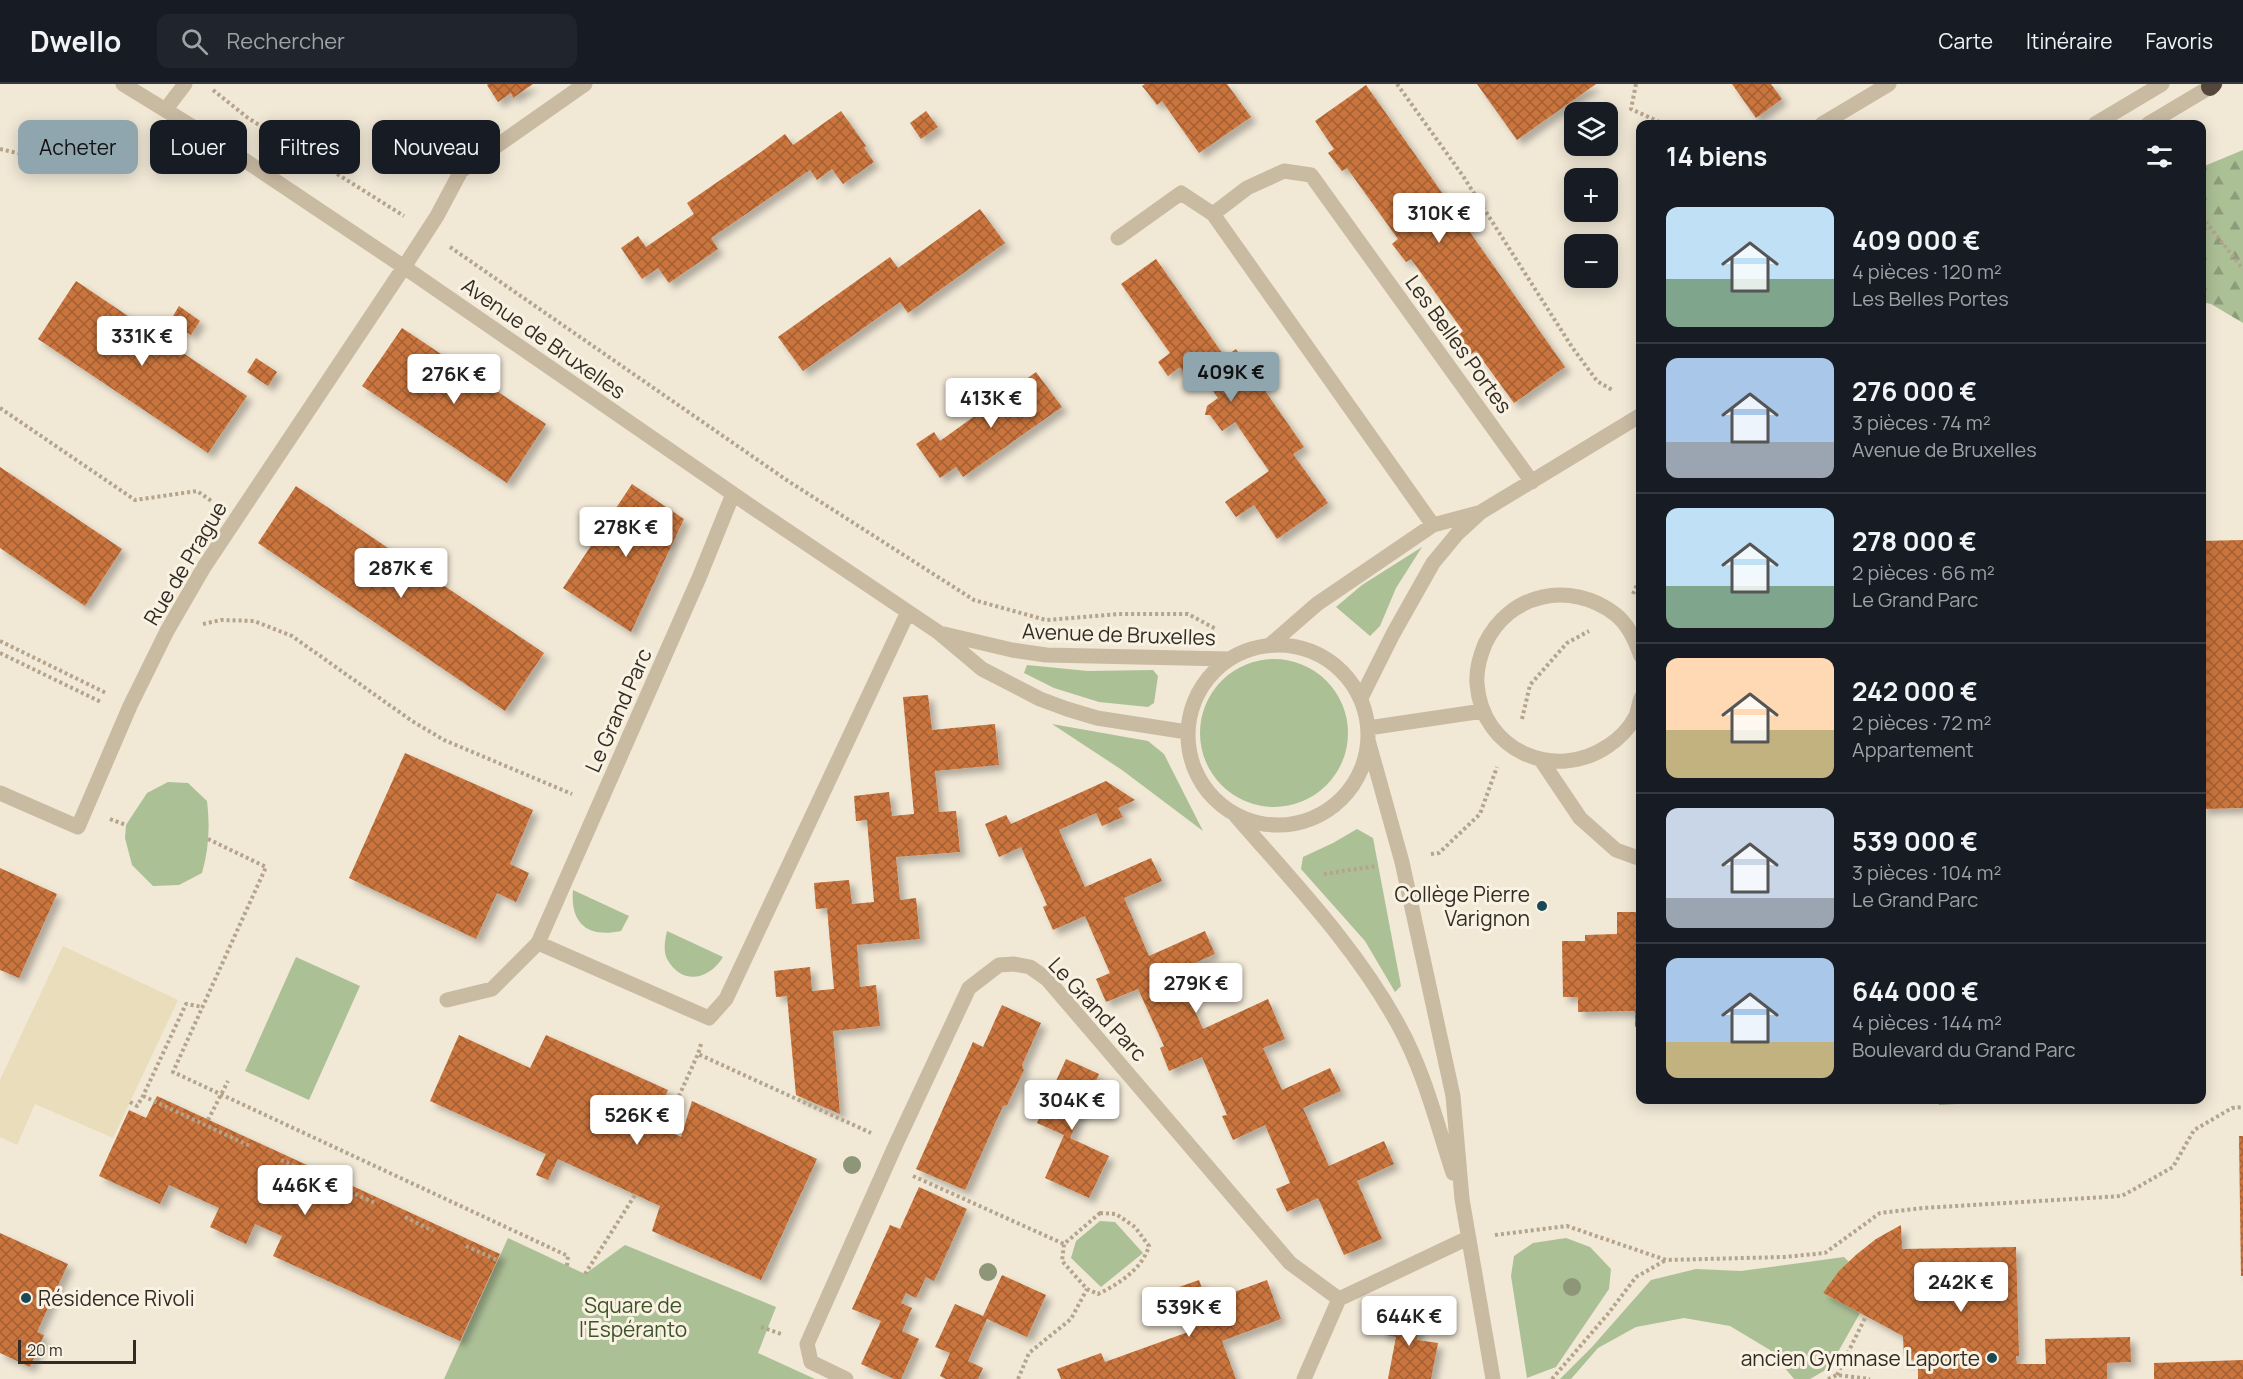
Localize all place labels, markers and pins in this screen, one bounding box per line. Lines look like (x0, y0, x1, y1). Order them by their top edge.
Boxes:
pin: 310K € (1390, 193, 1488, 244)
pin: 331K € (93, 316, 191, 367)
pin: 409K € (1182, 352, 1280, 403)
pin: 276K € (405, 354, 503, 405)
pin: 413K € (942, 378, 1040, 429)
pin: 278K € (577, 507, 675, 558)
pin: 287K € (352, 548, 450, 599)
place label: Collège Pierre Varignon (1394, 880, 1530, 932)
marker: Collège Pierre Varignon (1535, 899, 1549, 913)
pin: 279K € (1147, 963, 1245, 1014)
pin: 304K € (1023, 1080, 1121, 1131)
pin: 526K € (588, 1095, 686, 1146)
pin: 446K € (256, 1165, 354, 1216)
pin: 242K € (1912, 1262, 2010, 1313)
place label: Résidence Rivoli (38, 1284, 195, 1312)
pin: 539K € (1140, 1287, 1238, 1338)
marker: Résidence Rivoli (19, 1291, 33, 1305)
pin: 644K € (1360, 1296, 1458, 1347)
place label: ancien Gymnase Laporte (1741, 1344, 1980, 1372)
marker: ancien Gymnase Laporte (1985, 1351, 1999, 1365)

